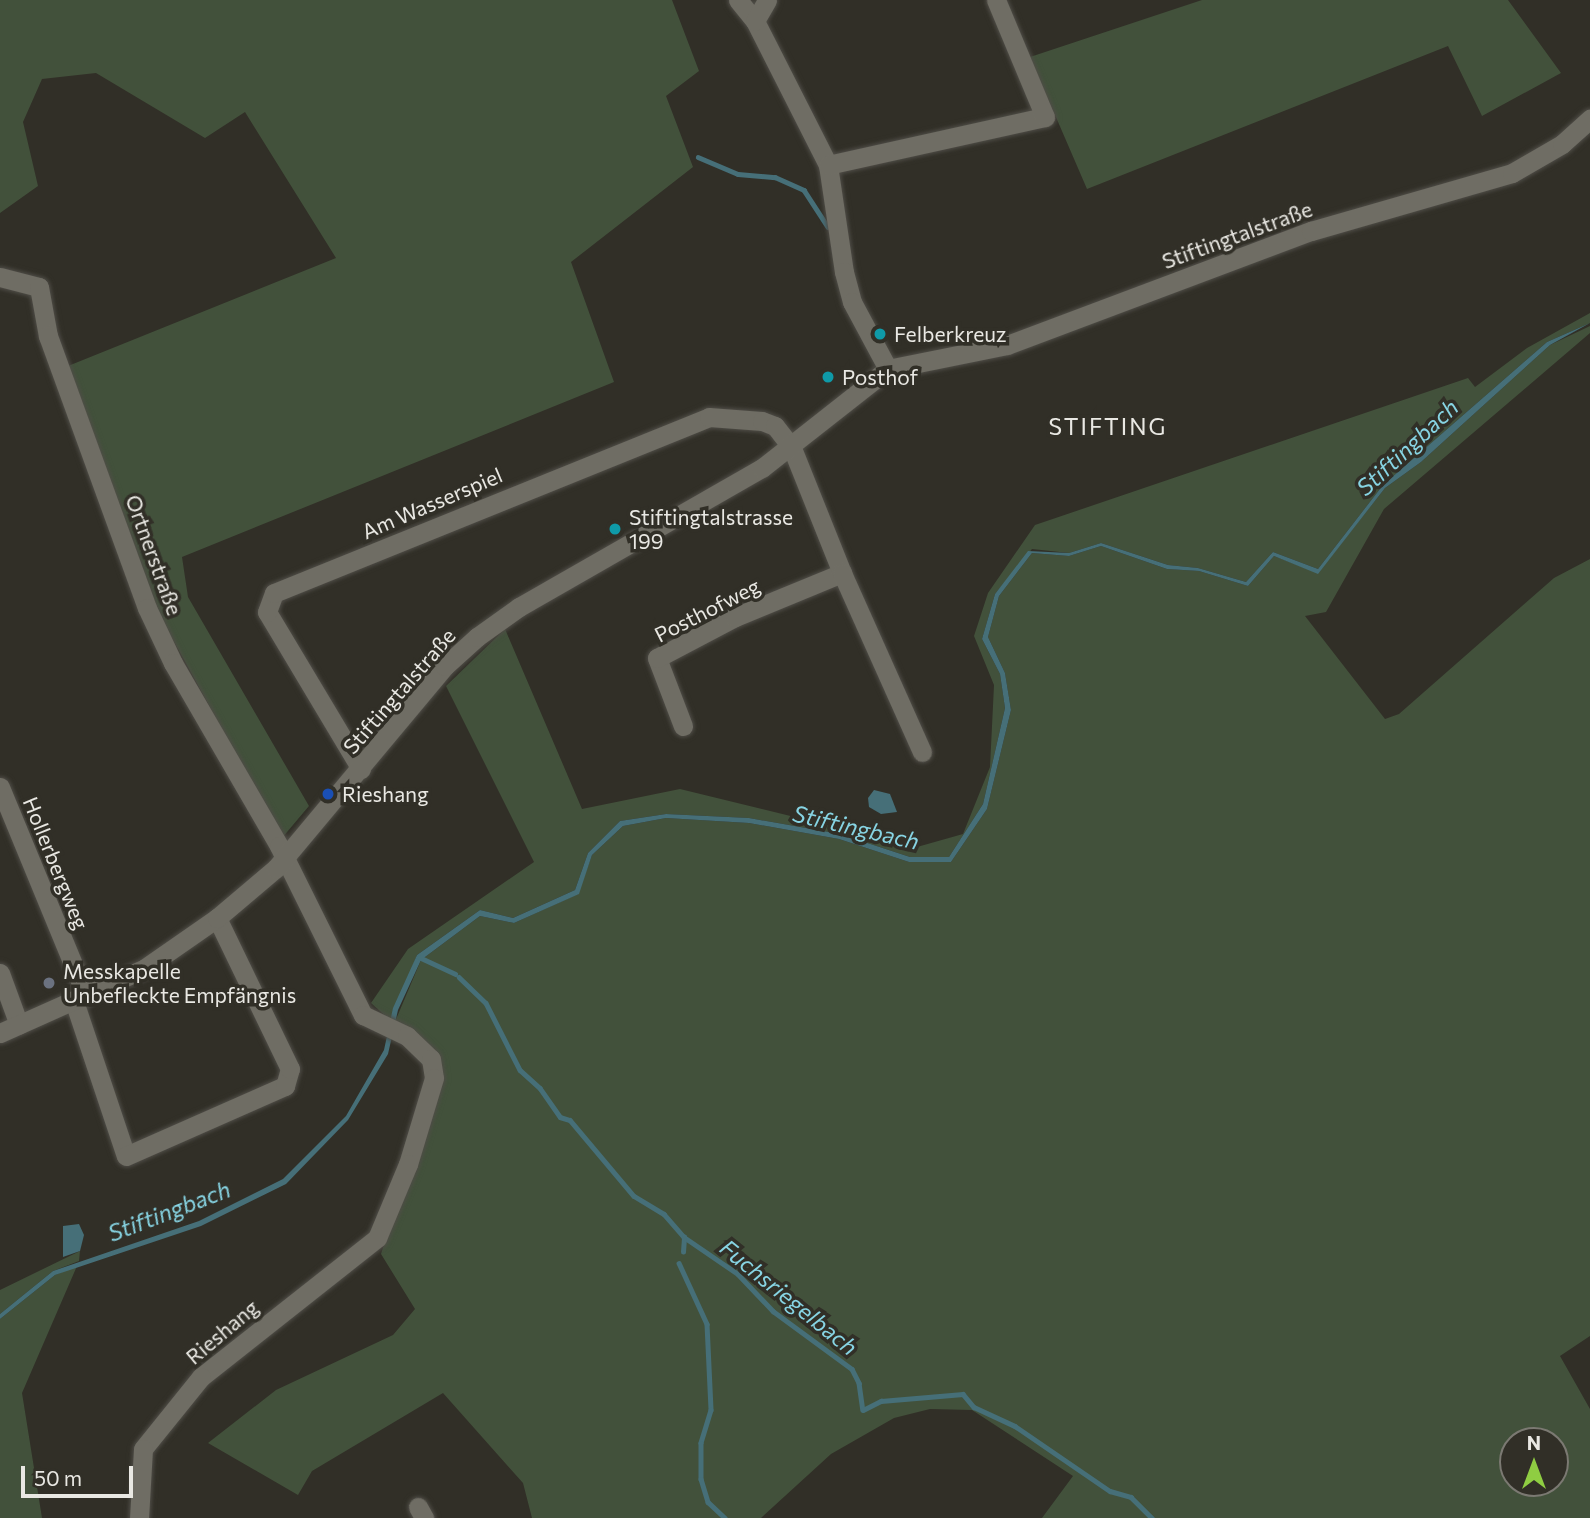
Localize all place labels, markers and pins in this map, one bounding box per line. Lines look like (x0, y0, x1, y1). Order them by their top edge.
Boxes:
place label: Felberkreuz (894, 321, 1007, 347)
marker: Felberkreuz (872, 326, 888, 342)
place label: Posthof (842, 364, 918, 390)
marker: Posthof (820, 369, 836, 385)
place label: Stiftingtalstrasse 199 (629, 504, 793, 554)
marker: Stiftingtalstrasse 199 (607, 521, 623, 537)
place label: Rieshang (342, 781, 429, 807)
marker: Rieshang (320, 786, 336, 802)
place label: Messkapelle Unbefleckte Empfängnis (63, 958, 296, 1008)
marker: Messkapelle Unbefleckte Empfängnis (41, 975, 57, 991)

